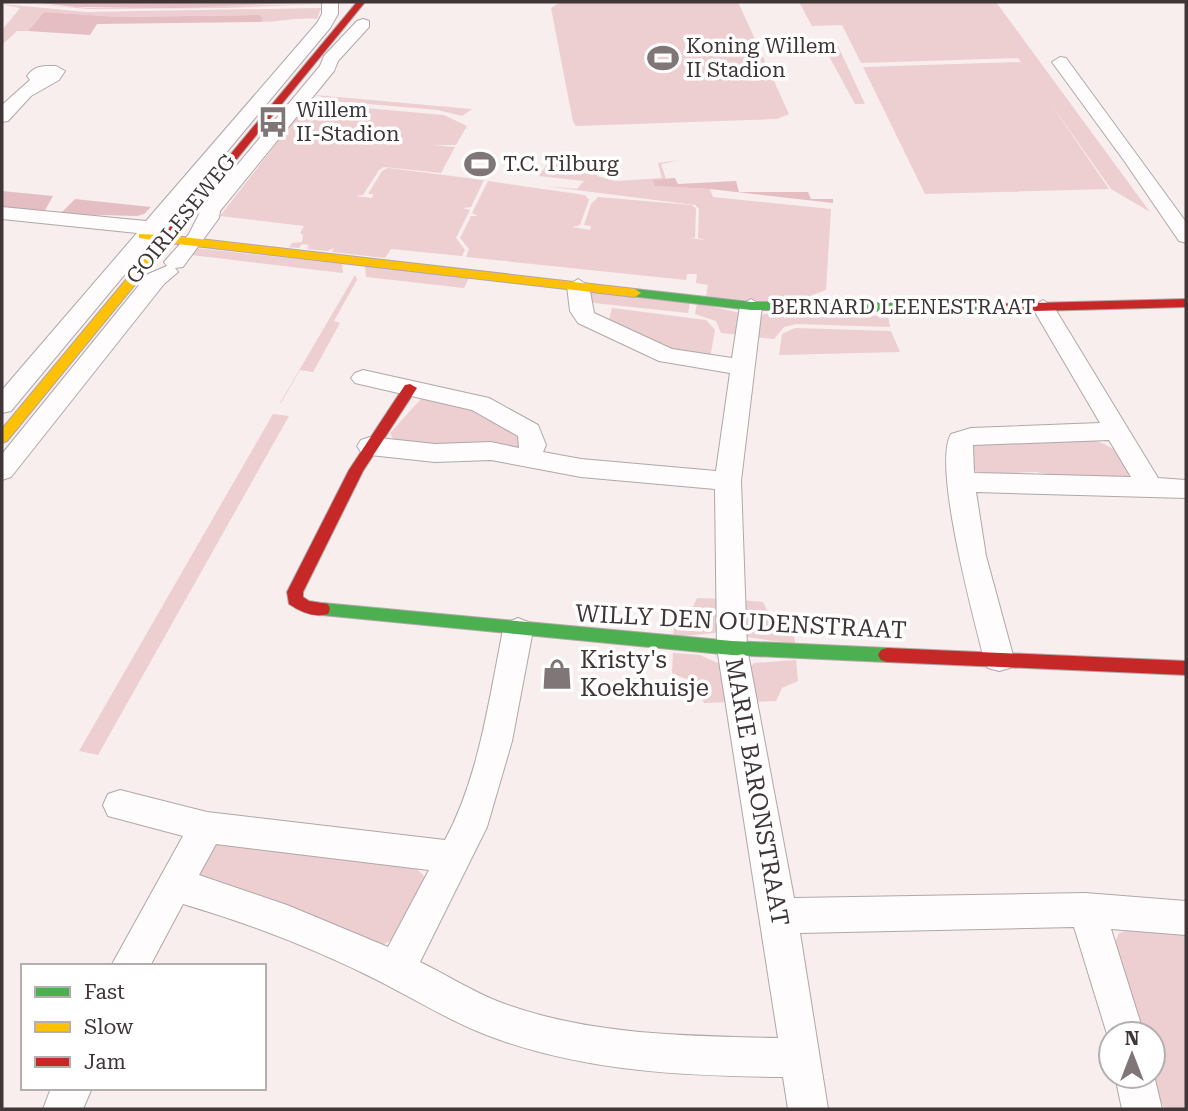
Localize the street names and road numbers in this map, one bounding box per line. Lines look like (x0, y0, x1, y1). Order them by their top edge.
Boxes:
street label: GOIRLESEWEG (122, 150, 240, 288)
street label: BERNARD LEENESTRAAT (771, 295, 1035, 319)
street label: WILLY DEN OUDENSTRAAT (575, 599, 907, 645)
street label: MARIE BARONSTRAAT (720, 656, 794, 928)

